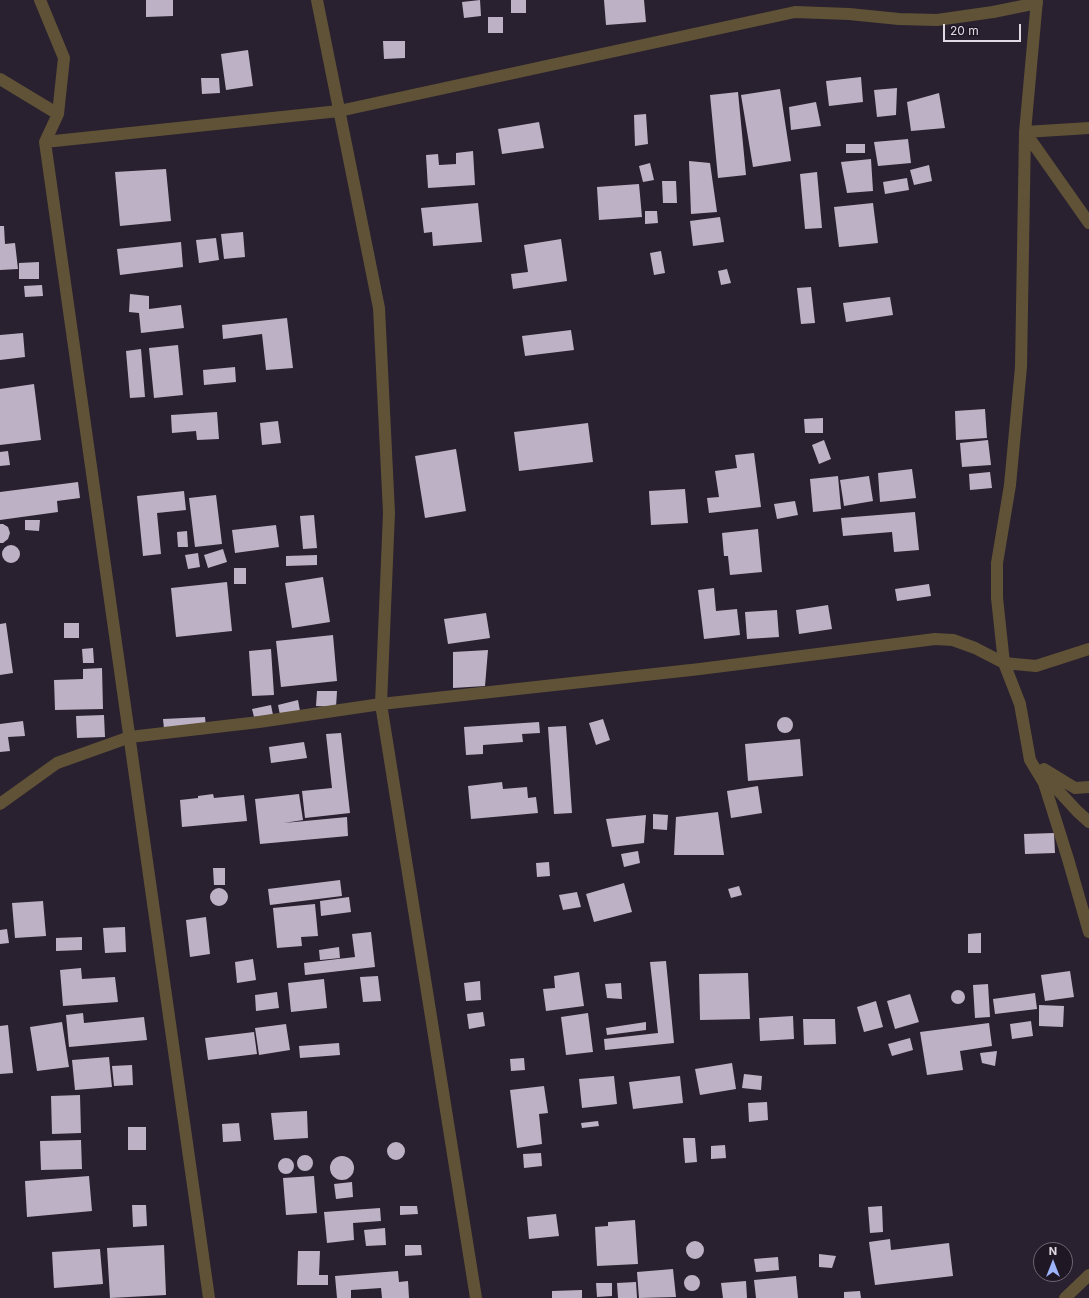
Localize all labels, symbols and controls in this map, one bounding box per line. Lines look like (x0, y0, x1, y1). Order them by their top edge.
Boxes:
scale bar (945, 16, 1023, 42)
text: 20 m (950, 23, 979, 38)
north arrow (1033, 1242, 1073, 1282)
text: N (1049, 1244, 1057, 1258)

